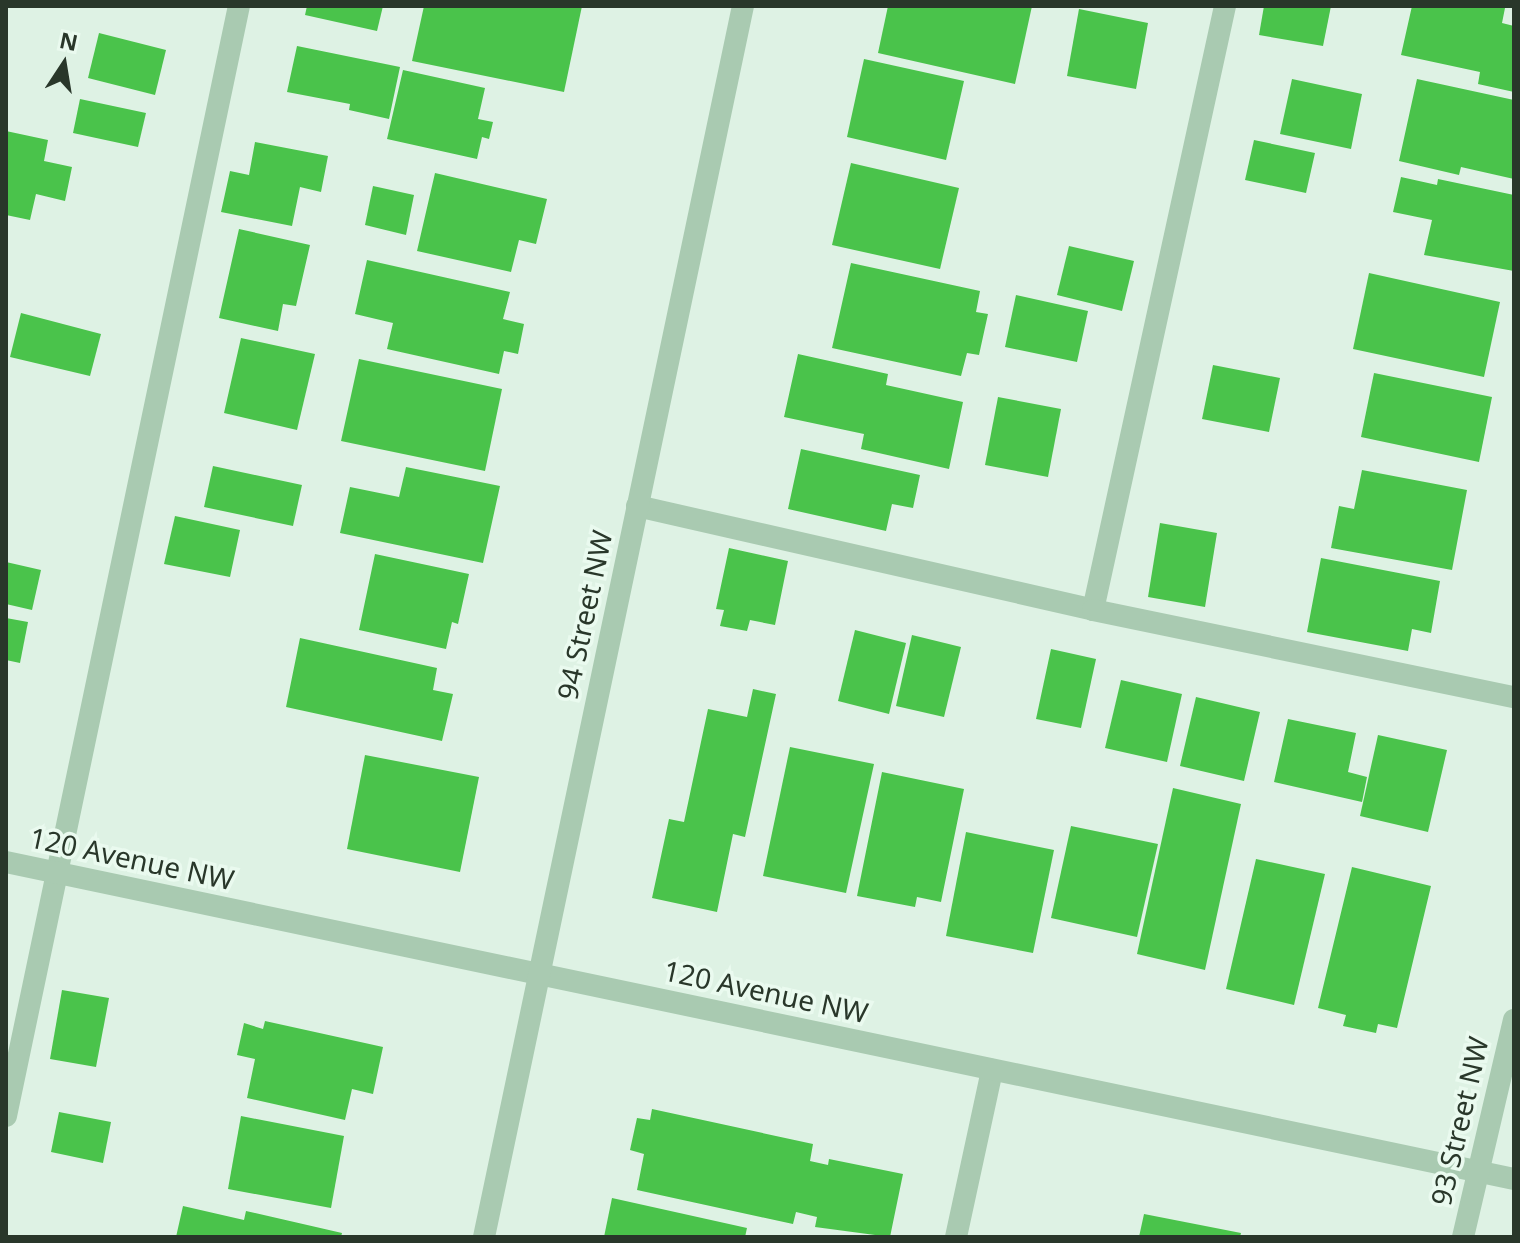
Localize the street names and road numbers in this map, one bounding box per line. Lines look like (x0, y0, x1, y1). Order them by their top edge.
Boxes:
street label: 94 Street NW (550, 527, 618, 703)
street label: 120 Avenue NW (27, 820, 237, 896)
street label: 120 Avenue NW (661, 953, 871, 1029)
street label: 93 Street NW (1423, 1033, 1495, 1209)

